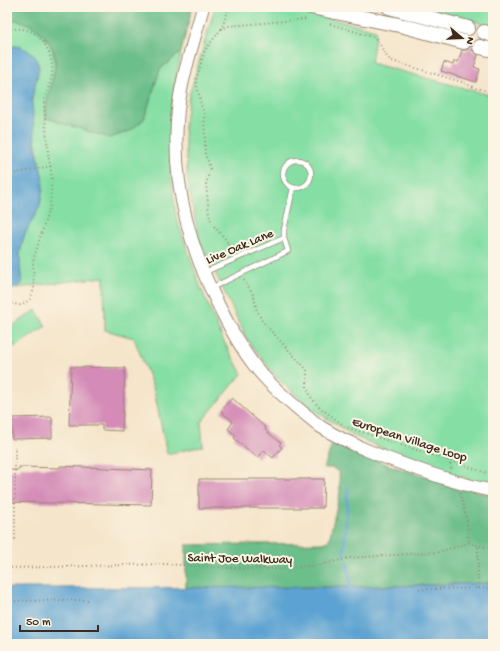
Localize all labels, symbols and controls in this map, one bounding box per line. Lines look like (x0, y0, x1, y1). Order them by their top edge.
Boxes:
north arrow (442, 18, 482, 58)
text: N (463, 35, 476, 46)
street label: Live Oak Lane (204, 226, 276, 268)
street label: European Village Loop (350, 415, 469, 466)
street label: Saint Joe Walkway (187, 551, 293, 568)
scale bar (20, 607, 98, 633)
text: 50 m (26, 616, 51, 630)

